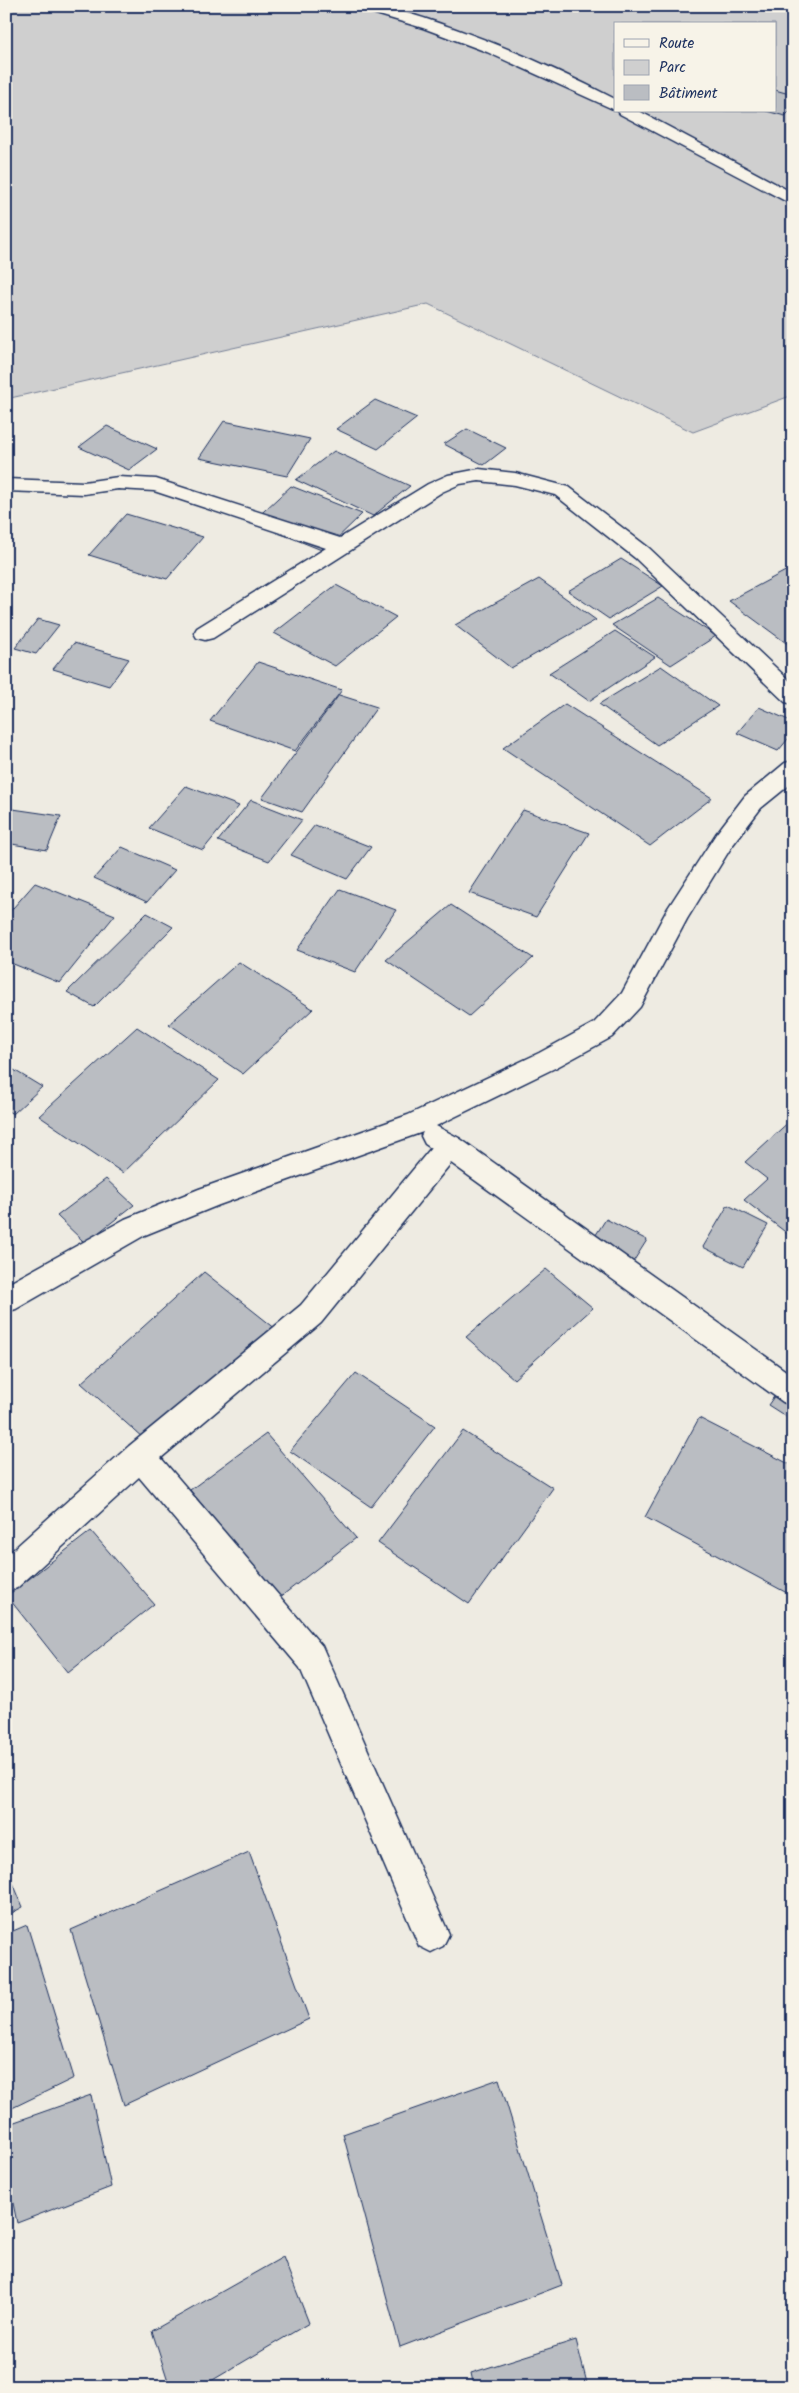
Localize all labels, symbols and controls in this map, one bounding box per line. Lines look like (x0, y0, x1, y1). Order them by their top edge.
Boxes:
legend (614, 22, 776, 112)
text: Route (659, 32, 695, 56)
text: Parc (659, 56, 686, 80)
text: Bâtiment (659, 82, 718, 106)

